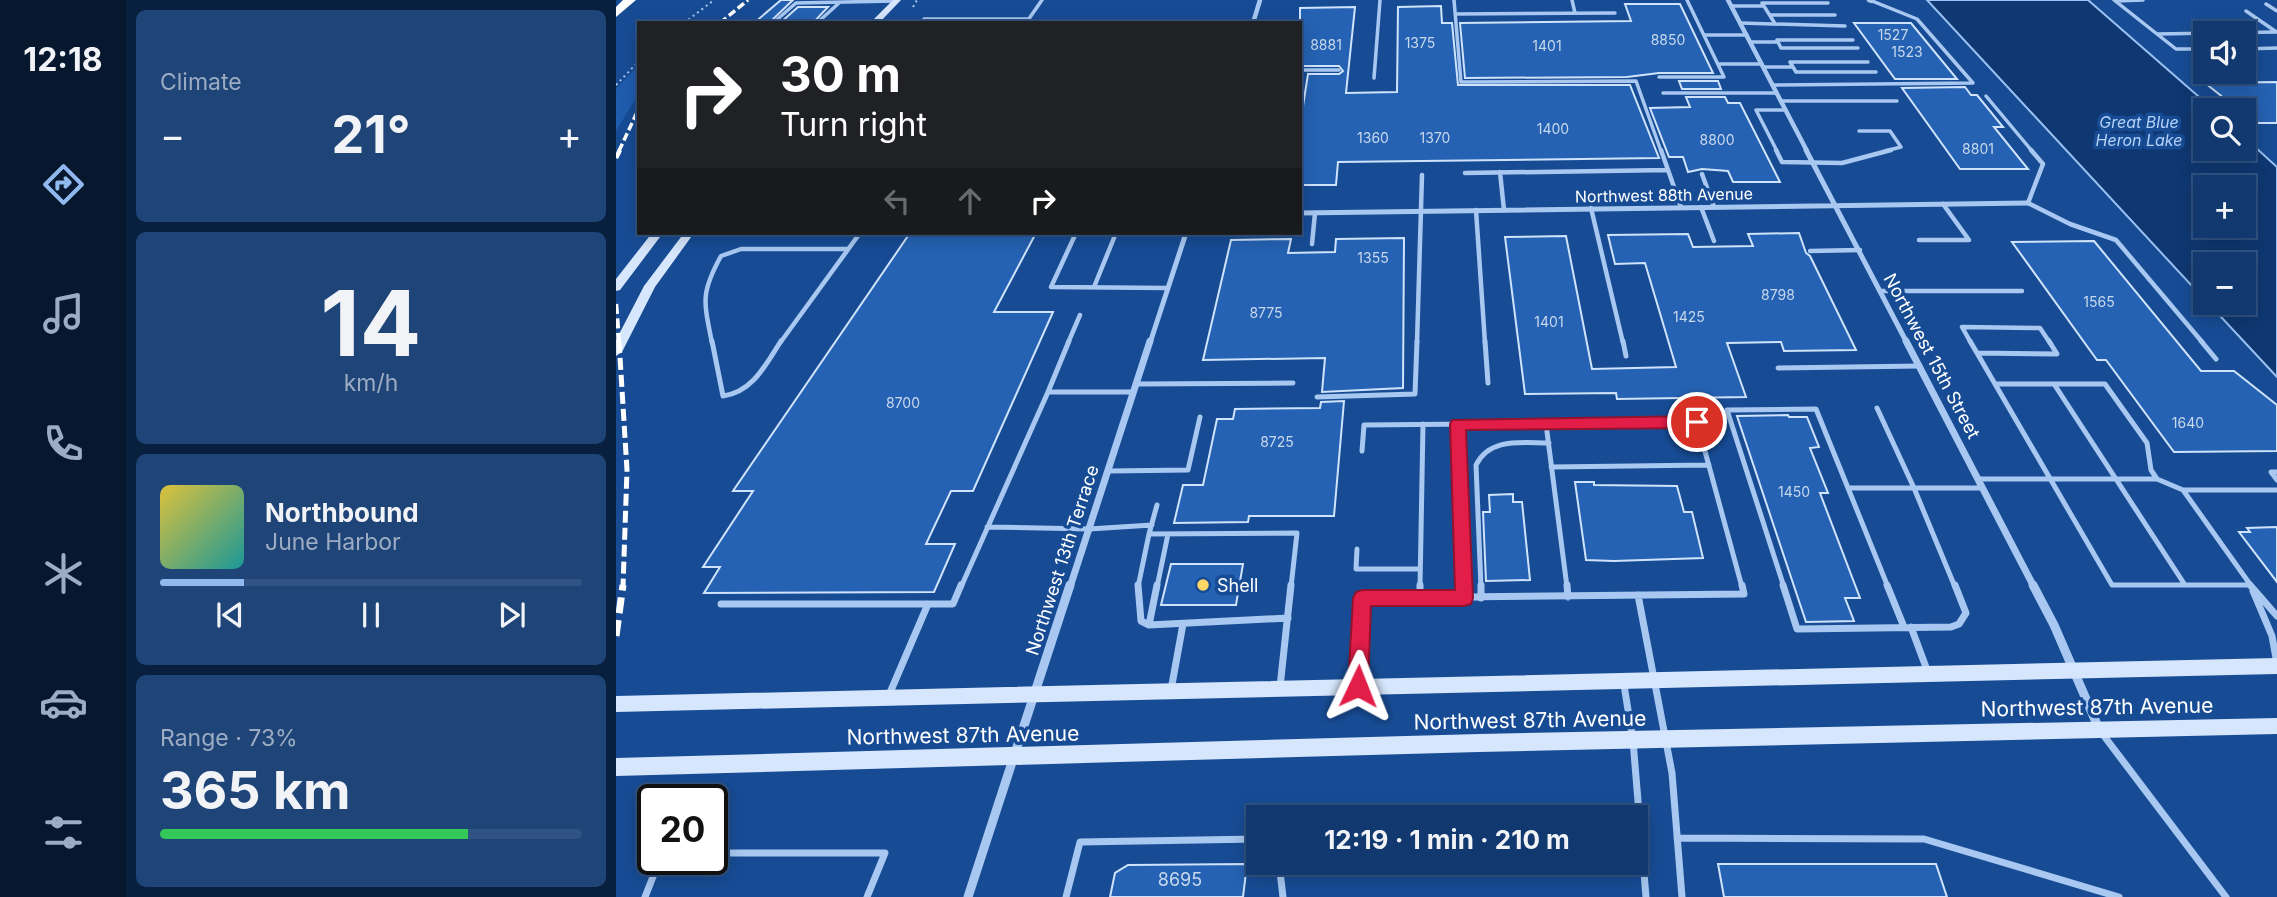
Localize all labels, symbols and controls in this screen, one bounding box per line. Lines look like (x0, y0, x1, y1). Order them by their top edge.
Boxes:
map controls (2193, 21, 2256, 315)
button: sound (2193, 21, 2256, 84)
house number: 1527 (1878, 26, 1908, 43)
house number: 8850 (1651, 31, 1685, 48)
house number: 1375 (1405, 34, 1435, 51)
house number: 8881 (1310, 36, 1342, 53)
house number: 1401 (1532, 37, 1562, 54)
text: 12:18 (23, 40, 103, 79)
house number: 1523 (1891, 43, 1923, 60)
text: 30 m (780, 45, 901, 104)
icon: right (665, 49, 756, 140)
text: Climate (160, 68, 242, 96)
button: search (2193, 98, 2256, 161)
text: 21° (331, 103, 411, 166)
text: Turn right (780, 105, 927, 144)
text: − (160, 112, 185, 158)
text: + (557, 112, 582, 158)
water label: Great Blue Heron Lake (2096, 112, 2182, 150)
house number: 1400 (1537, 120, 1569, 137)
house number: 1360 (1357, 129, 1389, 146)
house number: 1370 (1420, 129, 1450, 146)
house number: 8800 (1700, 131, 1735, 148)
house number: 8801 (1962, 140, 1994, 157)
icon: directions (39, 160, 88, 209)
button: + (2193, 175, 2256, 238)
icon: left (878, 182, 916, 220)
icon: ahead (951, 182, 989, 220)
icon: right (1024, 182, 1062, 220)
street label: Northwest 88th Avenue (1575, 183, 1753, 207)
house number: 1355 (1357, 249, 1389, 266)
button: − (2193, 252, 2256, 315)
text: 14 (321, 268, 421, 378)
street label: Northwest 15th Street (1880, 270, 1985, 442)
house number: 8798 (1761, 286, 1795, 303)
icon: music (39, 289, 88, 338)
house number: 1565 (2083, 293, 2115, 310)
house number: 8775 (1249, 304, 1283, 321)
house number: 1425 (1673, 308, 1705, 325)
house number: 1401 (1534, 313, 1564, 330)
text: km/h (344, 369, 398, 397)
pin (1667, 392, 1727, 452)
house number: 8700 (886, 394, 920, 411)
icon: arrive (1678, 403, 1716, 441)
house number: 1640 (2172, 414, 2204, 431)
icon: phone (39, 419, 88, 468)
house number: 8725 (1260, 433, 1294, 450)
street label: Northwest 13th Terrace (1021, 462, 1103, 658)
house number: 1450 (1778, 483, 1810, 500)
text: Northbound (265, 497, 419, 528)
text: June Harbor (265, 528, 401, 556)
icon: climate (39, 549, 88, 598)
place label: Shell (1217, 575, 1258, 596)
marker: Shell (1195, 577, 1211, 593)
icon: previous (211, 596, 249, 634)
icon: pause (352, 596, 390, 634)
icon: next (493, 596, 531, 634)
position arrow (1321, 649, 1395, 723)
icon: car (39, 678, 88, 727)
street label: Northwest 87th Avenue (1980, 692, 2214, 722)
street label: Northwest 87th Avenue (1413, 705, 1647, 735)
street label: Northwest 87th Avenue (846, 720, 1080, 750)
text: Range · 73% (160, 724, 298, 752)
text: 365 km (160, 759, 351, 822)
speed limit sign: 20 (637, 784, 728, 875)
icon: filters (39, 808, 88, 857)
text: 12:19 · 1 min · 210 m (1324, 824, 1570, 855)
house number: 8695 (1158, 869, 1202, 890)

